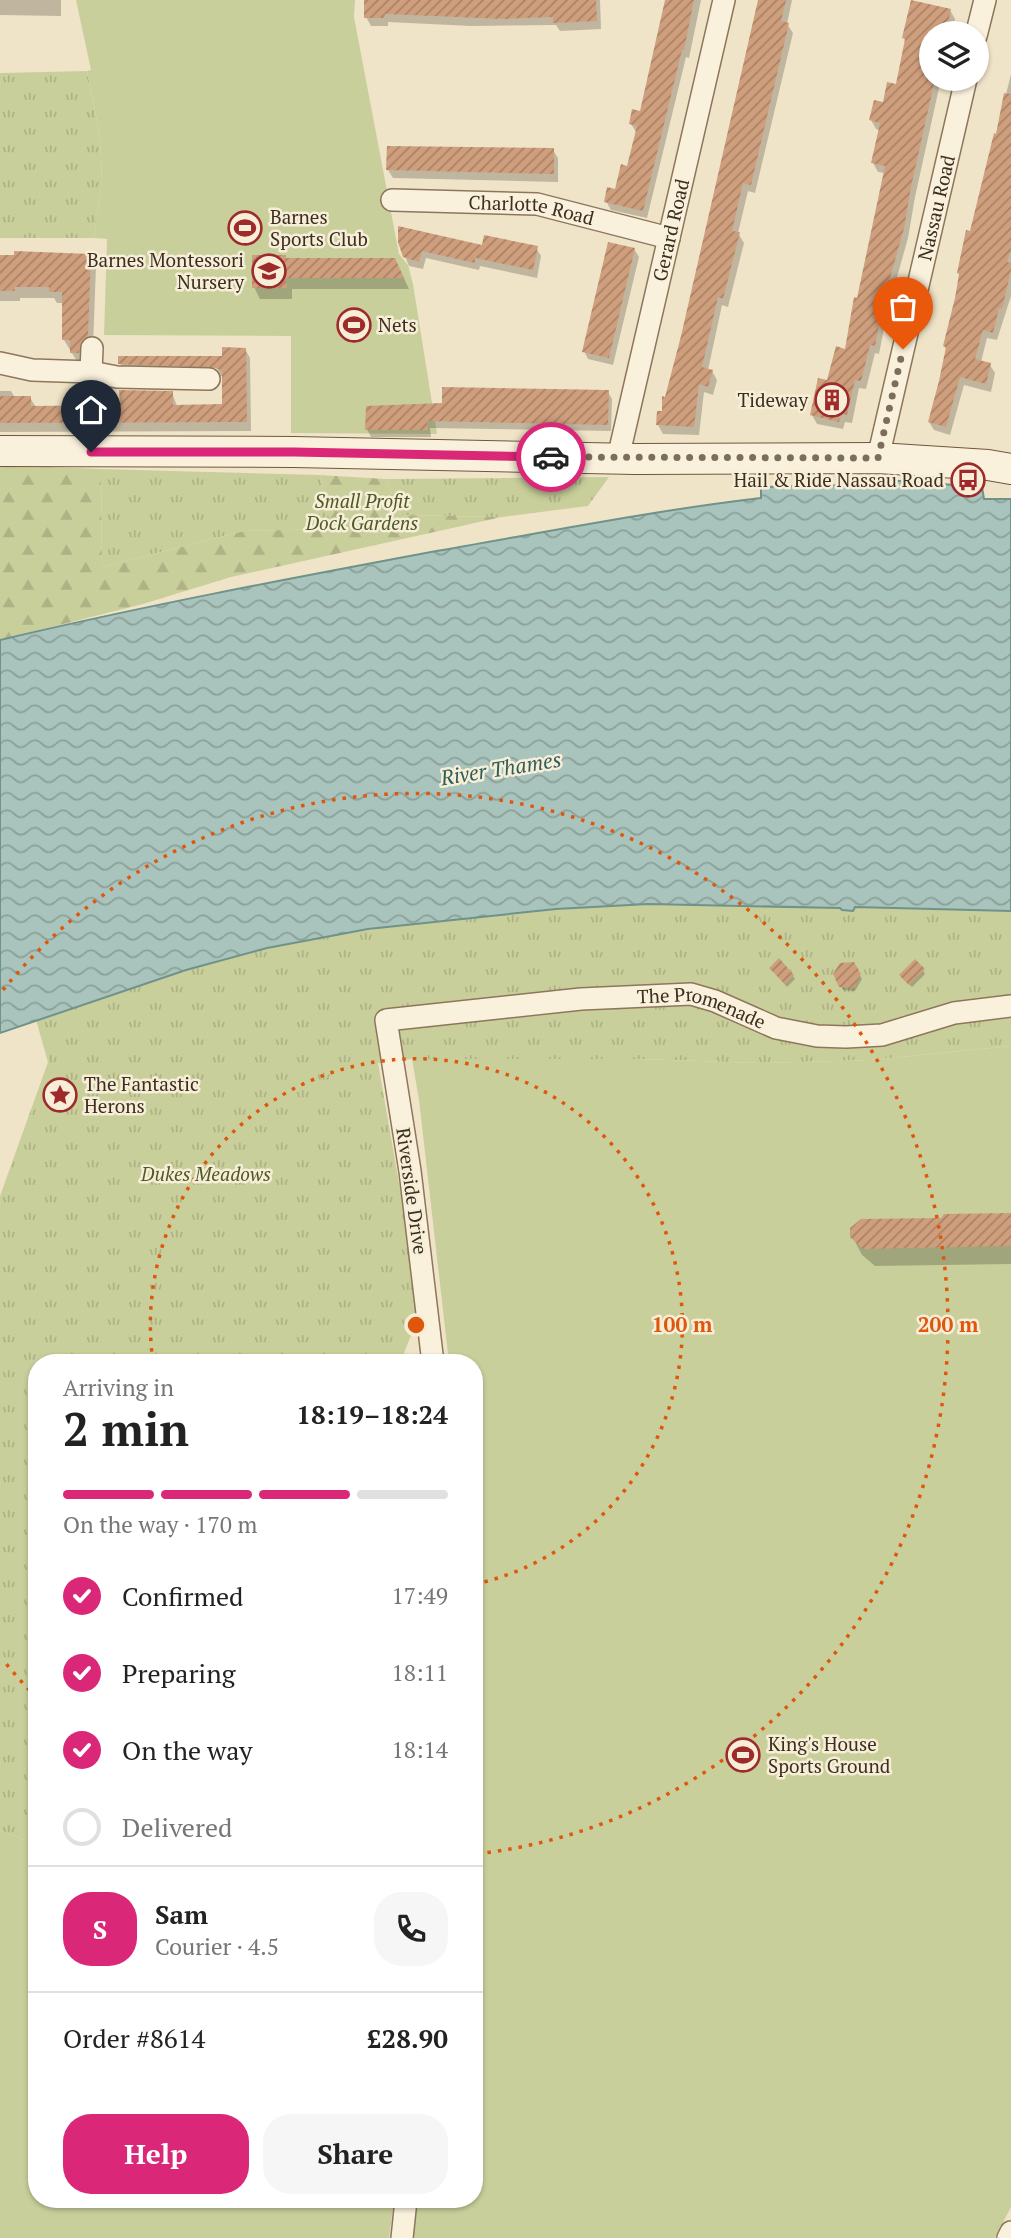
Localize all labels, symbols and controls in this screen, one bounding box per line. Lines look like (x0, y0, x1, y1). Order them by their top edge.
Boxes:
map controls (919, 21, 989, 91)
button: layers (919, 21, 989, 91)
street label: Nassau Road (911, 152, 960, 263)
street label: Gerard Road (646, 176, 694, 284)
street label: Charlotte Road (468, 189, 597, 230)
place label: Barnes Sports Club (270, 204, 368, 251)
sports icon: Barnes Sports Club (226, 209, 264, 247)
place label: Barnes Montessori Nursery (87, 247, 244, 294)
school or university icon: Barnes Montessori Nursery (250, 252, 288, 290)
pin (873, 277, 933, 349)
icon: bag (884, 288, 922, 326)
sports icon: Nets (335, 306, 373, 344)
place label: Nets (378, 312, 417, 337)
pin (61, 380, 121, 452)
building icon: Tideway (813, 381, 851, 419)
place label: Tideway (737, 387, 808, 412)
icon: home (72, 391, 110, 429)
courier (516, 422, 586, 492)
icon: car (532, 438, 570, 476)
bus stop icon: Hail & Ride Nassau Road (949, 461, 987, 499)
place label: Hail & Ride Nassau Road (733, 467, 944, 492)
park label: Small Profit Dock Gardens (305, 488, 418, 535)
water label: River Thames (438, 745, 563, 791)
street label: The Promenade (636, 981, 770, 1034)
place label: The Fantastic Herons (84, 1071, 199, 1118)
place icon: The Fantastic Herons (41, 1076, 79, 1114)
street label: Riverside Drive (391, 1126, 434, 1256)
park label: Dukes Meadows (140, 1161, 271, 1186)
text: 100 m (652, 1310, 713, 1338)
text: 200 m (918, 1310, 979, 1338)
centre of rings (404, 1313, 428, 1337)
text: Arriving in (63, 1372, 174, 1403)
text: 18:19–18:24 (296, 1397, 448, 1431)
text: 2 min (63, 1398, 189, 1459)
text: On the way · 170 m (63, 1509, 257, 1540)
icon: check (63, 1577, 101, 1615)
text: Confirmed (122, 1579, 243, 1613)
text: 17:49 (391, 1580, 448, 1611)
icon: check (63, 1654, 101, 1692)
text: Preparing (122, 1656, 235, 1690)
text: 18:11 (391, 1657, 448, 1688)
icon: check (63, 1731, 101, 1769)
place label: King's House Sports Ground (768, 1731, 891, 1778)
text: On the way (122, 1733, 253, 1767)
text: 18:14 (391, 1734, 448, 1765)
sports icon: King's House Sports Ground (724, 1736, 762, 1774)
text: Delivered (122, 1810, 232, 1844)
button: phone (374, 1892, 448, 1966)
text: Sam (155, 1897, 208, 1931)
text: S (93, 1912, 107, 1946)
text: Courier · 4.5 (155, 1931, 279, 1962)
text: Order #8614 (63, 2021, 205, 2055)
text: £28.90 (367, 2021, 448, 2055)
button: Help (63, 2114, 249, 2194)
button: Share (263, 2114, 448, 2194)

